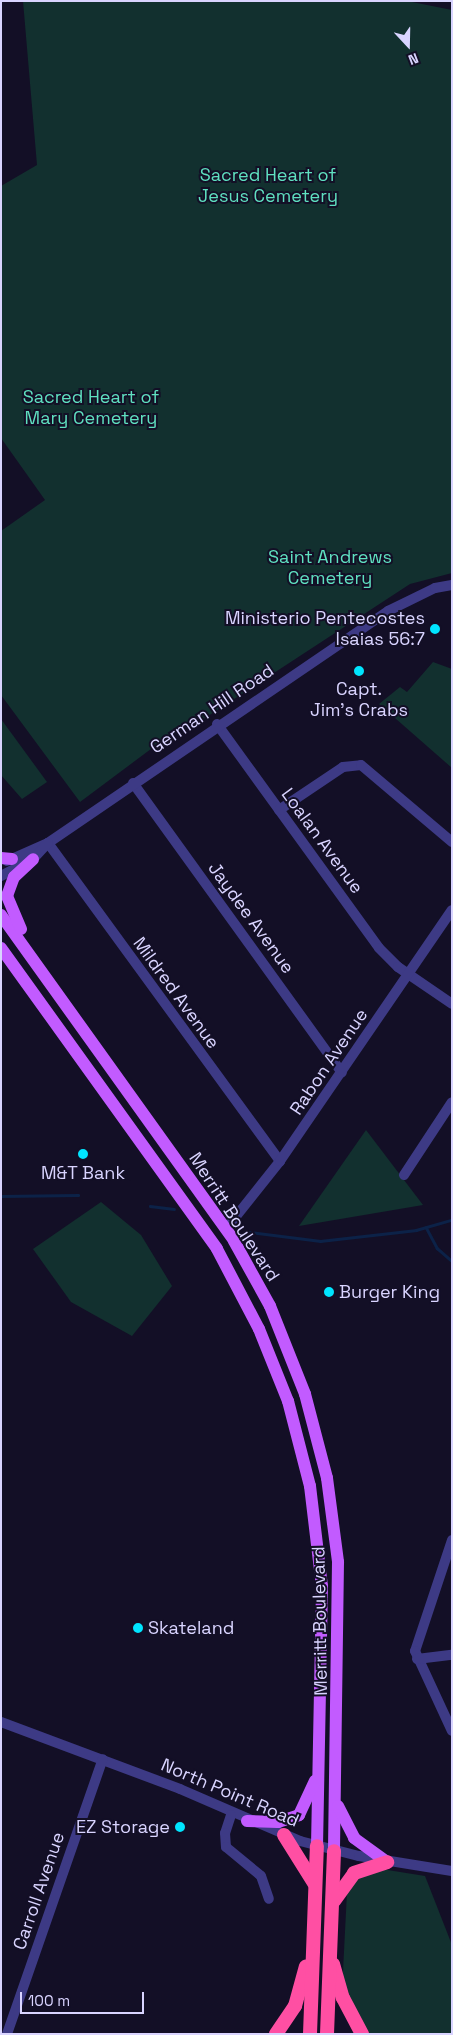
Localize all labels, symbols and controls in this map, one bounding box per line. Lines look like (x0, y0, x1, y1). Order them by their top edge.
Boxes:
north arrow (383, 20, 433, 70)
text: N (406, 49, 421, 69)
park label: Sacred Heart of Jesus Cemetery (198, 165, 338, 208)
park label: Sacred Heart of Mary Cemetery (23, 387, 159, 429)
park label: Saint Andrews Cemetery (268, 547, 392, 590)
place label: Ministerio Pentecostes Isaias 56:7 (225, 608, 425, 650)
marker: Ministerio Pentecostes Isaias 56:7 (429, 623, 441, 635)
street label: German Hill Road (146, 660, 278, 758)
marker: Capt. Jim's Crabs (353, 665, 365, 677)
place label: Capt. Jim's Crabs (310, 679, 408, 722)
street label: Loalan Avenue (276, 784, 368, 898)
street label: Jaydee Avenue (203, 858, 299, 978)
street label: Mildred Avenue (128, 933, 224, 1053)
street label: Rabon Avenue (285, 1005, 373, 1119)
marker: M&T Bank (77, 1148, 89, 1160)
street label: Merritt Boulevard (184, 1148, 284, 1286)
place label: M&T Bank (41, 1162, 125, 1184)
place label: Burger King (339, 1281, 440, 1303)
marker: Burger King (323, 1286, 335, 1298)
street label: Merritt Boulevard (308, 1546, 332, 1696)
place label: Skateland (148, 1617, 234, 1639)
marker: Skateland (132, 1622, 144, 1634)
street label: North Point Road (158, 1754, 302, 1832)
place label: EZ Storage (76, 1816, 170, 1838)
marker: EZ Storage (174, 1821, 186, 1833)
street label: Carroll Avenue (9, 1829, 69, 1953)
scale bar (22, 1982, 146, 2014)
text: 100 m (28, 1991, 70, 2010)

